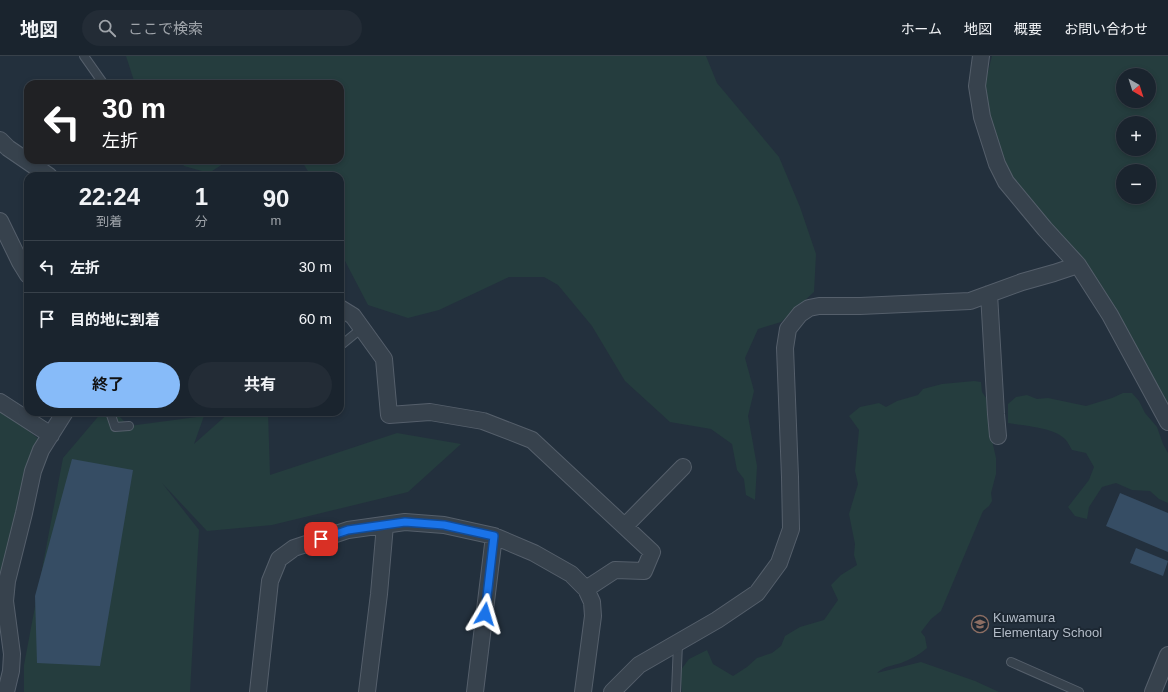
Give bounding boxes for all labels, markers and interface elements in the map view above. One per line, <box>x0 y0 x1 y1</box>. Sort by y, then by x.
search box <box>82 10 362 46</box>
icon: search <box>96 17 118 39</box>
text: 地図 <box>20 19 58 40</box>
text: ここで検索 <box>128 20 203 37</box>
text: ホーム <box>900 21 942 37</box>
text: 地図 <box>964 21 992 37</box>
text: 概要 <box>1014 21 1042 37</box>
text: お問い合わせ <box>1064 21 1148 37</box>
north arrow <box>1116 68 1156 108</box>
map controls <box>1116 68 1156 204</box>
text: 30 m <box>102 93 166 124</box>
icon: left <box>36 96 88 148</box>
button: + <box>1116 116 1156 156</box>
text: 左折 <box>102 131 138 151</box>
button: − <box>1116 164 1156 204</box>
text: 22:24 <box>79 183 140 210</box>
text: 1 <box>195 183 208 210</box>
text: 90 <box>263 185 289 212</box>
text: m <box>271 213 281 228</box>
text: 到着 <box>96 214 122 229</box>
text: 分 <box>195 214 208 229</box>
icon: left <box>36 256 58 278</box>
text: 30 m <box>299 258 332 275</box>
text: 左折 <box>70 259 100 276</box>
icon: arrive <box>36 308 58 330</box>
text: 60 m <box>299 310 332 327</box>
text: 目的地に到着 <box>70 311 160 328</box>
button: 終了 <box>36 362 180 408</box>
button: 共有 <box>188 362 332 408</box>
pin <box>304 522 338 556</box>
icon: arrive <box>310 528 332 550</box>
position arrow <box>464 593 506 635</box>
place label: Kuwamura Elementary School <box>993 610 1102 640</box>
school or university icon: Kuwamura Elementary School <box>970 614 990 634</box>

